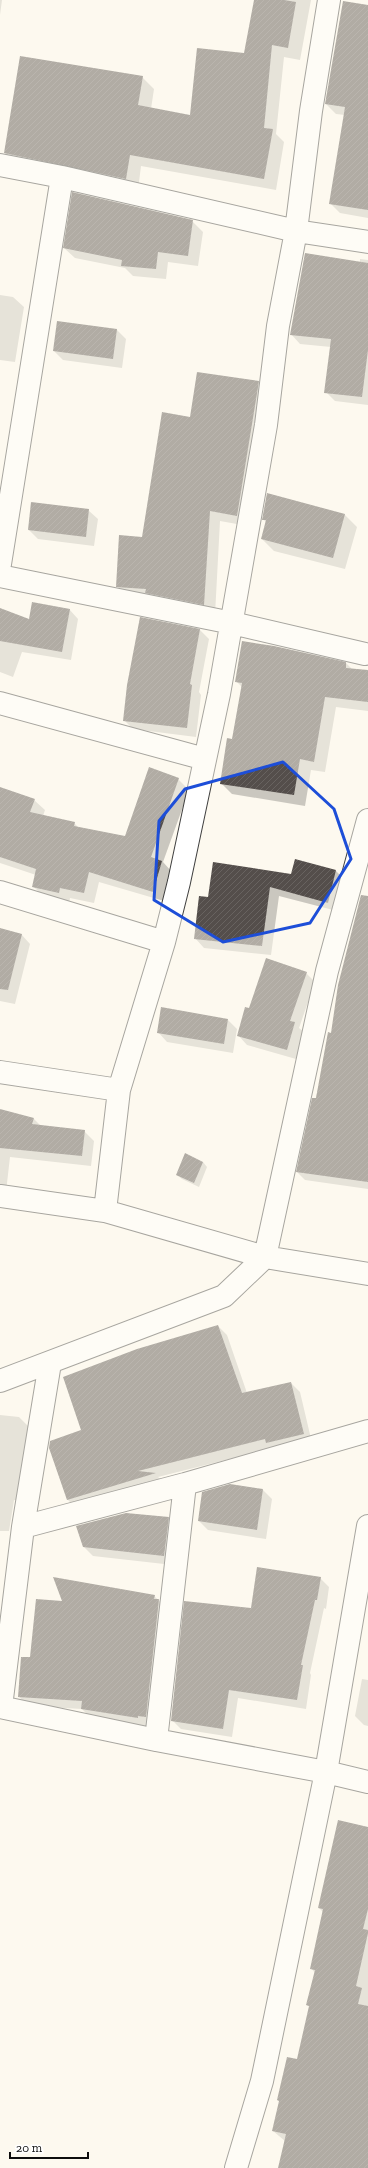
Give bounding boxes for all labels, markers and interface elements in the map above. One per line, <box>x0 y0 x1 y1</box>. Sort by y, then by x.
scale bar <box>10 2134 88 2160</box>
text: 20 m <box>16 2141 43 2155</box>

